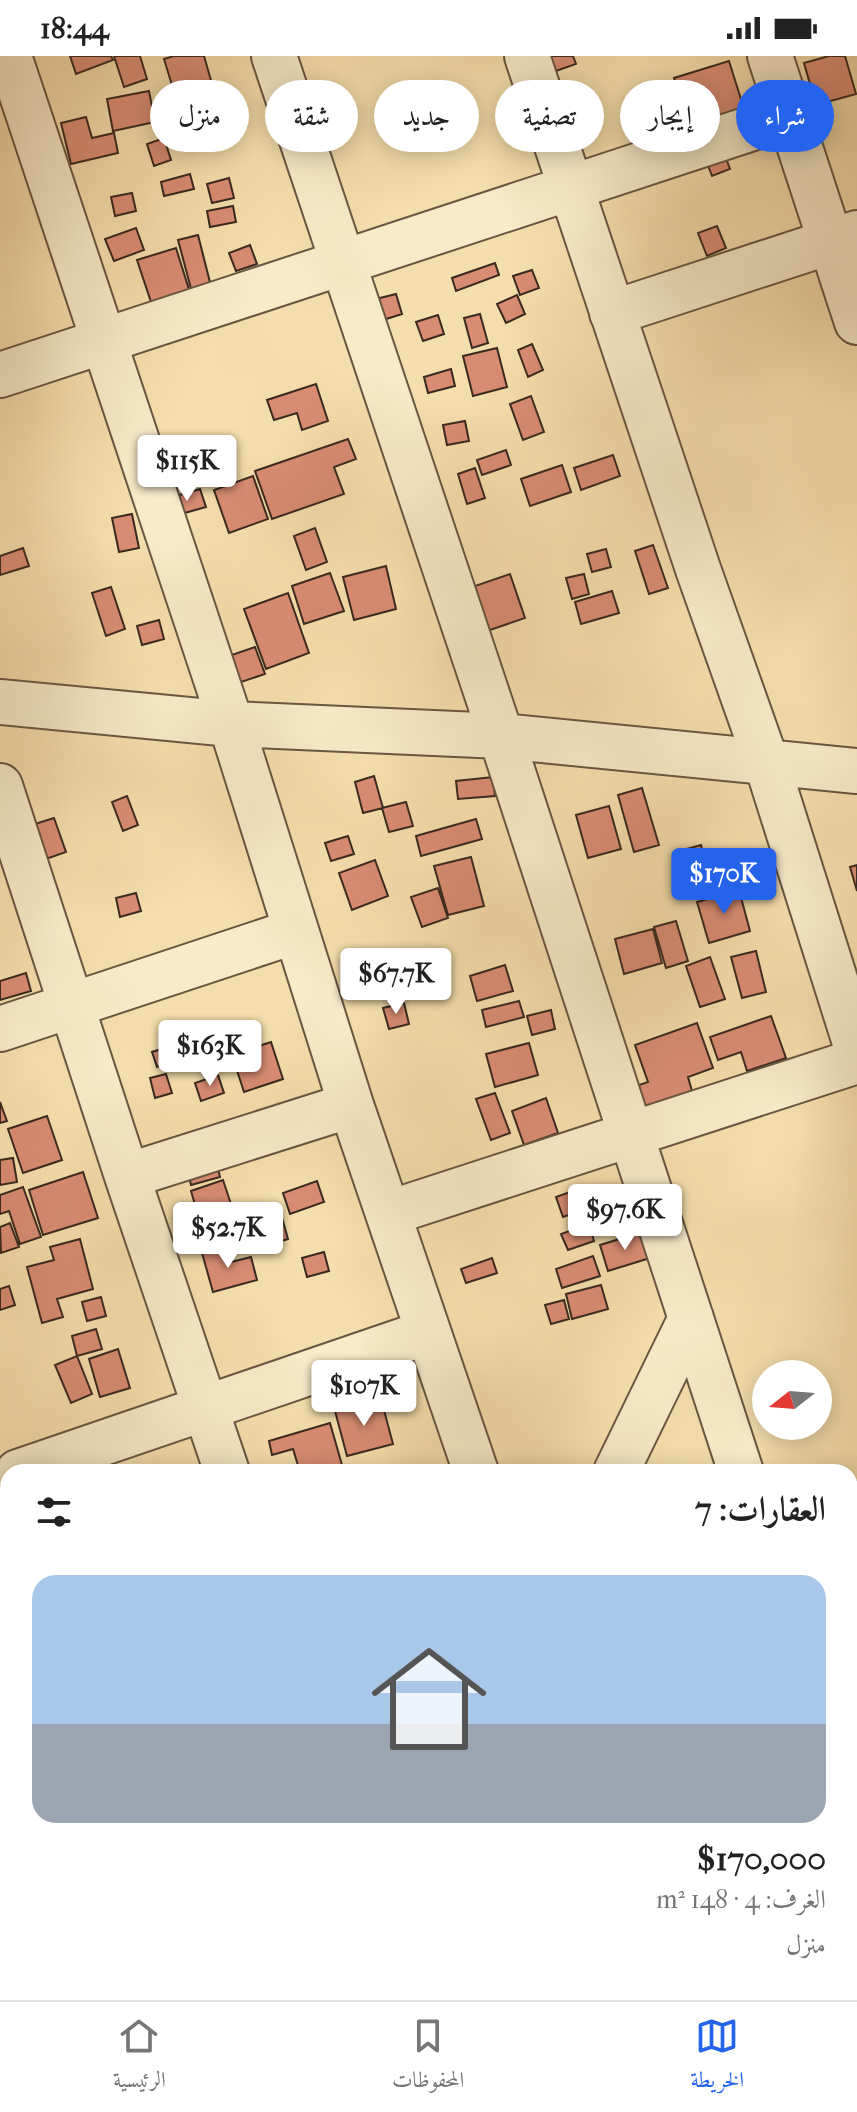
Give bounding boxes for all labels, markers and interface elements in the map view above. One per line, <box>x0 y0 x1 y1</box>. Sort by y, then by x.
text: 18:44 <box>40 11 109 46</box>
chip: منزل <box>150 80 249 152</box>
chip: شقة <box>265 80 358 152</box>
chip: جديد <box>374 80 479 152</box>
chip: تصفية <box>495 80 604 152</box>
chip: إيجار <box>620 80 720 152</box>
chip: شراء <box>736 80 834 152</box>
pin: $115K <box>131 435 243 503</box>
text: $115K <box>156 445 218 476</box>
pin: $170K <box>668 848 780 916</box>
text: $170K <box>689 858 759 889</box>
pin: $67.7K <box>331 948 461 1016</box>
text: $67.7K <box>358 958 434 989</box>
pin: $163K <box>154 1020 266 1088</box>
text: $163K <box>176 1030 244 1061</box>
pin: $97.6K <box>560 1184 690 1252</box>
text: $97.6K <box>586 1194 664 1225</box>
pin: $52.7K <box>163 1202 293 1270</box>
text: $52.7K <box>191 1212 265 1243</box>
pin: $107K <box>308 1360 420 1428</box>
north arrow <box>752 1360 832 1440</box>
map controls <box>752 1360 832 1440</box>
text: $107K <box>329 1370 399 1401</box>
text: العقارات: 7 <box>695 1489 826 1529</box>
icon: filters <box>32 1490 76 1534</box>
icon: home <box>357 1627 501 1771</box>
text: $170,000 <box>697 1839 826 1879</box>
text: الغرف: 4 · 148 m² <box>656 1884 826 1915</box>
text: منزل <box>786 1929 826 1960</box>
tab: الرئيسية <box>113 2014 166 2101</box>
tab: المحفوظات <box>392 2014 464 2101</box>
tab: الخريطة <box>690 2014 744 2101</box>

